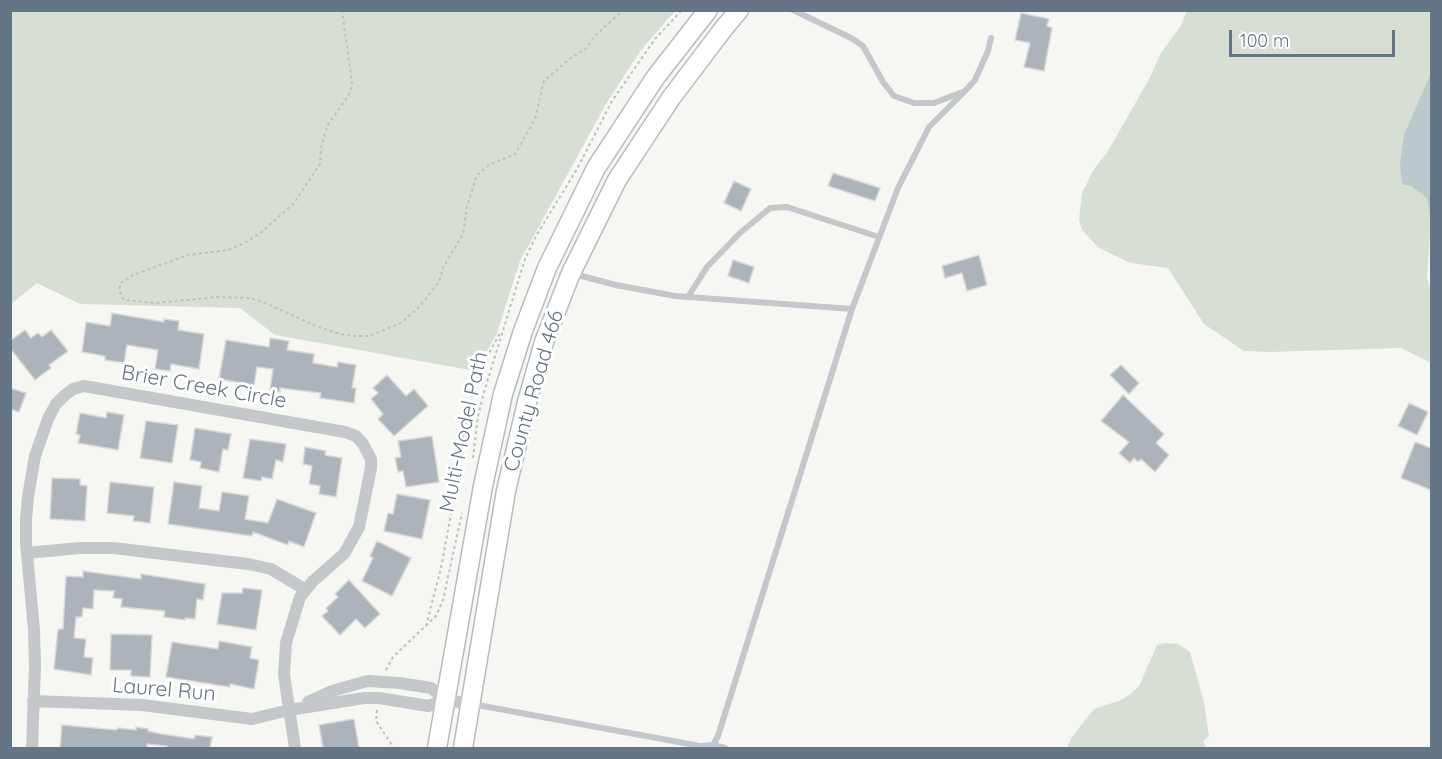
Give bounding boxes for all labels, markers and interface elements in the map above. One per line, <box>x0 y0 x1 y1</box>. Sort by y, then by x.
scale bar <box>1232 18 1398 56</box>
text: 100 m <box>1240 29 1289 52</box>
street label: County Road 466 <box>499 307 569 475</box>
street label: Multi-Model Path <box>435 350 493 514</box>
street label: Brier Creek Circle <box>120 360 288 414</box>
street label: Laurel Run <box>111 673 217 707</box>

